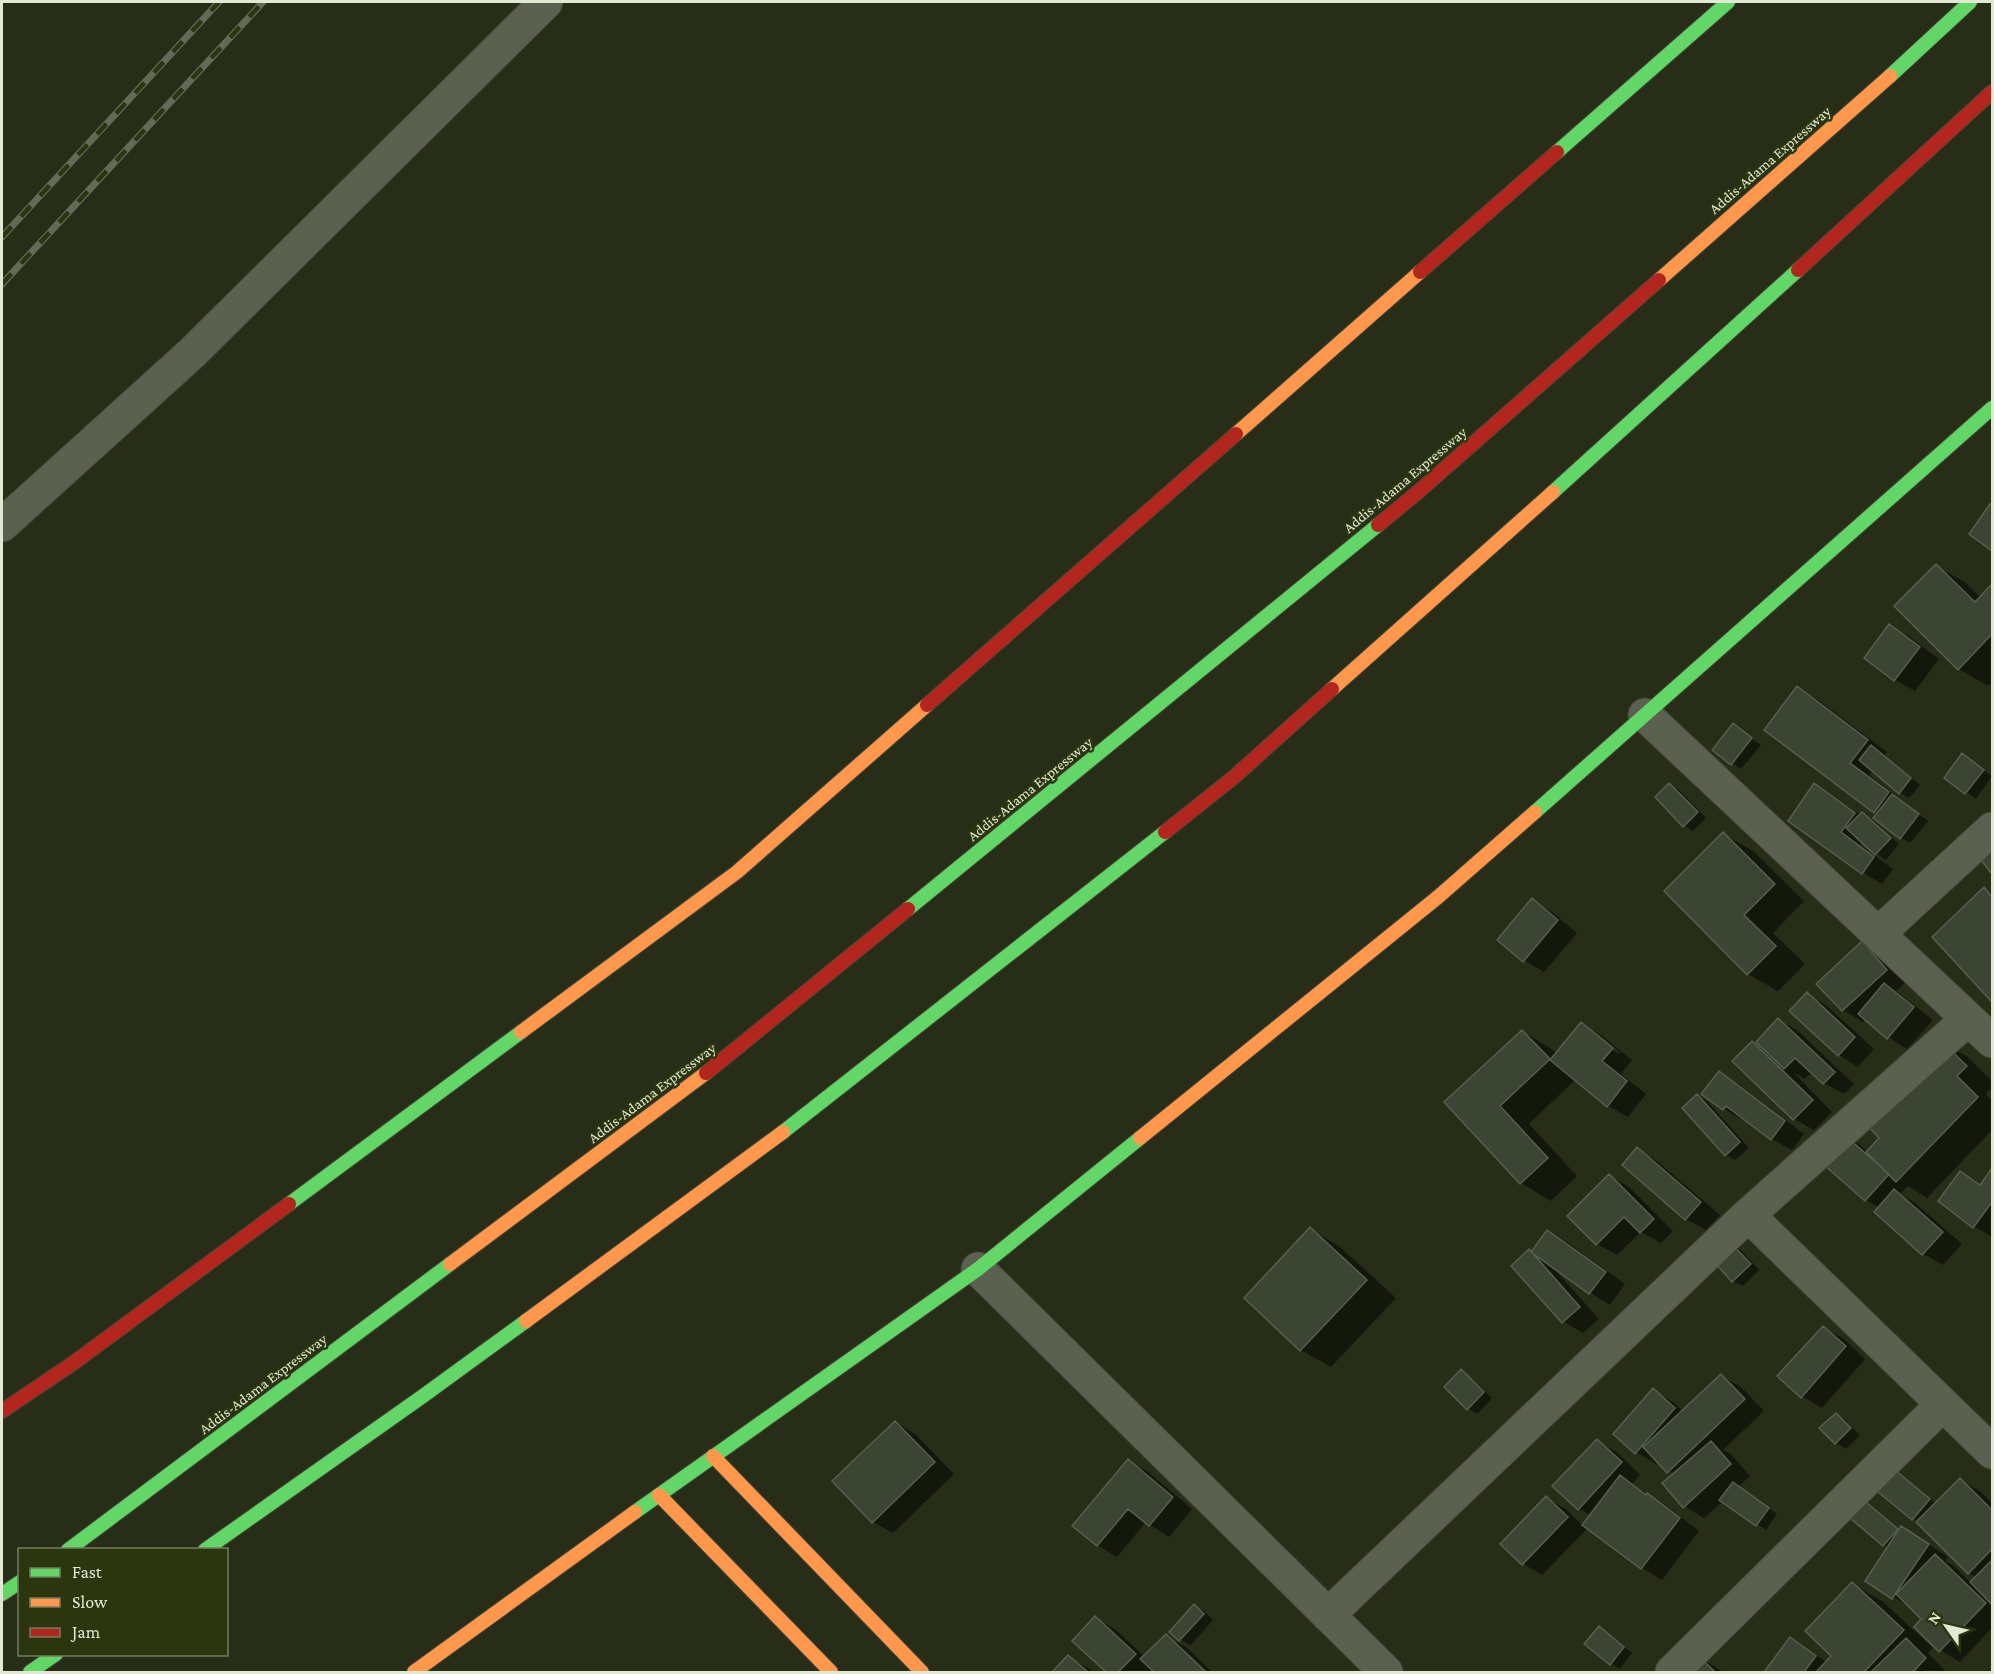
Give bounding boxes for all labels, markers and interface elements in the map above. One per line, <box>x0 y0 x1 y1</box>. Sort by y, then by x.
street label: Addis-Adama Expressway <box>1706 103 1835 218</box>
street label: Addis-Adama Expressway <box>1340 424 1470 537</box>
street label: Addis-Adama Expressway <box>965 734 1096 845</box>
street label: Addis-Adama Expressway <box>585 1040 720 1147</box>
street label: Addis-Adama Expressway <box>196 1331 331 1438</box>
legend <box>18 1548 228 1656</box>
text: Fast <box>72 1562 103 1582</box>
text: Slow <box>72 1592 108 1612</box>
north arrow <box>1916 1596 1976 1656</box>
text: N <box>1924 1609 1944 1627</box>
text: Jam <box>70 1622 101 1642</box>

